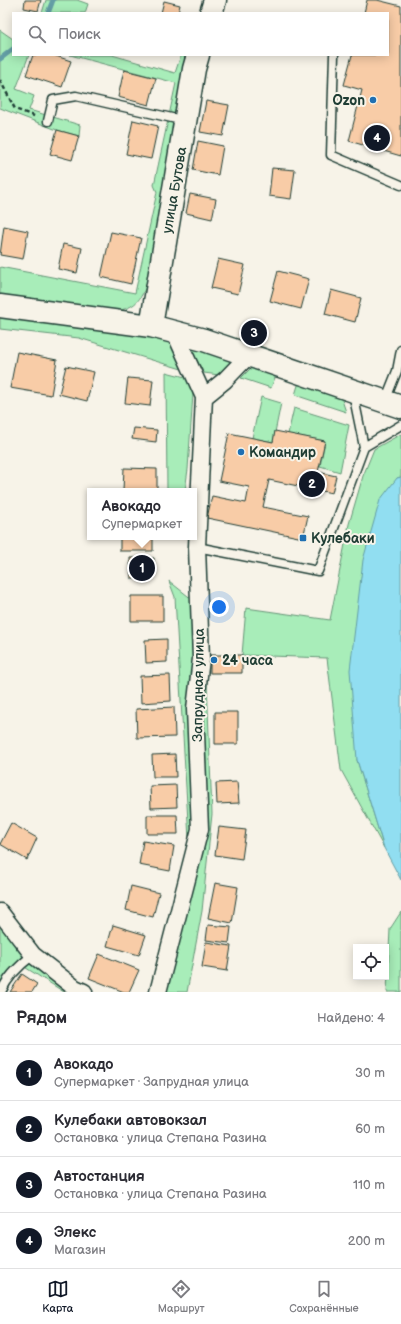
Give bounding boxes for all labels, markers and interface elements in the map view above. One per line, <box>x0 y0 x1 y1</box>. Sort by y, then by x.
search box <box>12 12 389 56</box>
icon: search <box>26 23 48 45</box>
text: Поиск <box>58 25 101 44</box>
place label: Ozon <box>332 92 365 109</box>
marker: Ozon <box>368 95 378 105</box>
pin: 4 <box>364 123 390 153</box>
street label: улица Бутова <box>158 145 191 235</box>
pin: 3 <box>241 318 267 348</box>
place label: Командир <box>249 444 317 461</box>
marker: Командир <box>236 447 246 457</box>
pin: 2 <box>299 469 325 499</box>
popup <box>87 488 197 540</box>
text: Авокадо <box>102 497 161 516</box>
text: Супермаркет <box>102 516 182 532</box>
place label: Кулебаки <box>311 530 375 547</box>
marker: Кулебаки <box>298 533 308 543</box>
pin: 1 <box>129 553 155 583</box>
your location <box>209 597 229 617</box>
street label: Запрудная улица <box>189 627 208 742</box>
place label: 24 часа <box>222 652 274 669</box>
marker: 24 часа <box>209 655 219 665</box>
map controls <box>353 944 389 980</box>
button: locate <box>353 944 389 980</box>
text: Рядом <box>16 1008 67 1028</box>
text: Найдено: 4 <box>317 1010 385 1026</box>
text: Авокадо <box>54 1055 113 1074</box>
text: 1 <box>26 1065 32 1081</box>
text: 30 m <box>355 1065 385 1081</box>
text: Супермаркет · Запрудная улица <box>54 1074 249 1090</box>
text: Кулебаки автовокзал <box>54 1111 207 1130</box>
text: 2 <box>25 1121 33 1137</box>
text: 60 m <box>355 1121 385 1137</box>
text: Остановка · улица Степана Разина <box>54 1130 267 1146</box>
text: Автостанция <box>54 1167 145 1186</box>
text: 3 <box>25 1177 33 1193</box>
text: 110 m <box>353 1177 385 1193</box>
text: Остановка · улица Степана Разина <box>54 1186 267 1202</box>
text: Элекс <box>54 1223 96 1242</box>
text: 4 <box>25 1233 33 1249</box>
text: 200 m <box>348 1233 385 1249</box>
text: Магазин <box>54 1242 106 1258</box>
tab: Карта <box>42 1278 73 1315</box>
tab: Маршрут <box>158 1278 205 1315</box>
tab: Сохранённые <box>289 1278 359 1315</box>

